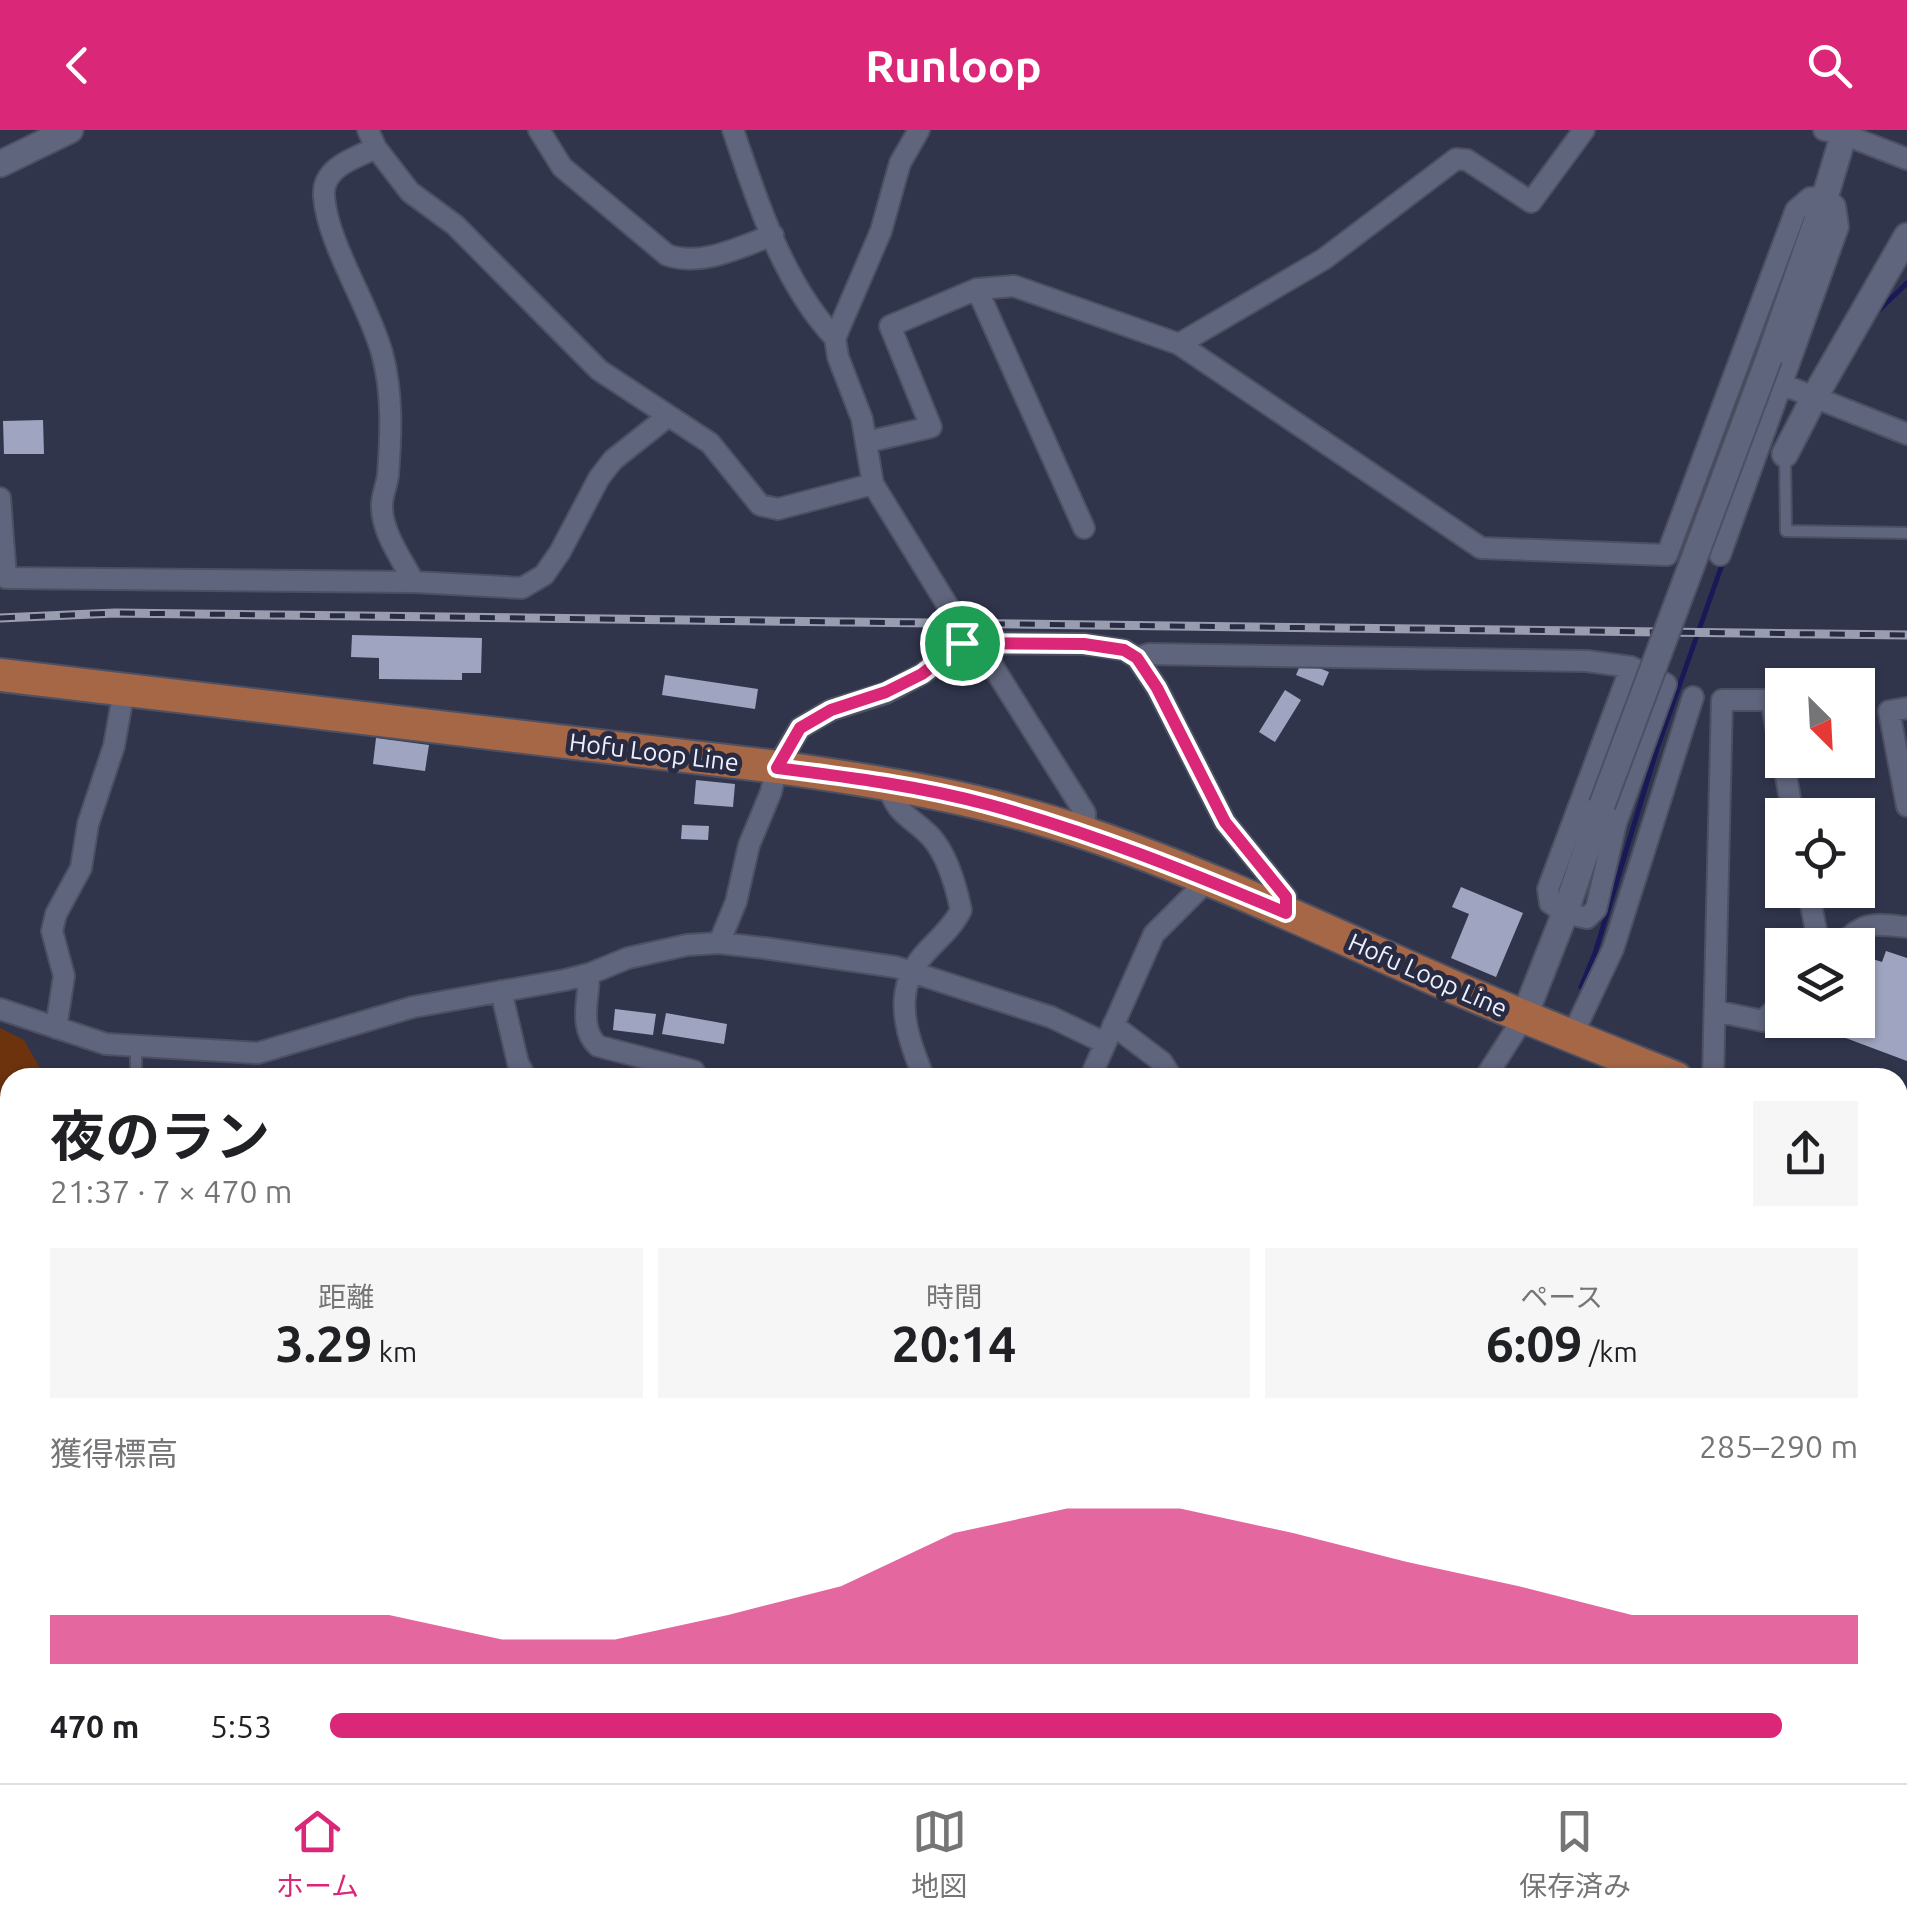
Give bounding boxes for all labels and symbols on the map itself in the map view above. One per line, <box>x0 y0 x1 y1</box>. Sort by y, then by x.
pin <box>920 601 1005 686</box>
north arrow <box>1765 668 1875 778</box>
street label: Hofu Loop Line <box>568 728 740 776</box>
street label: Hofu Loop Line <box>1344 927 1512 1023</box>

